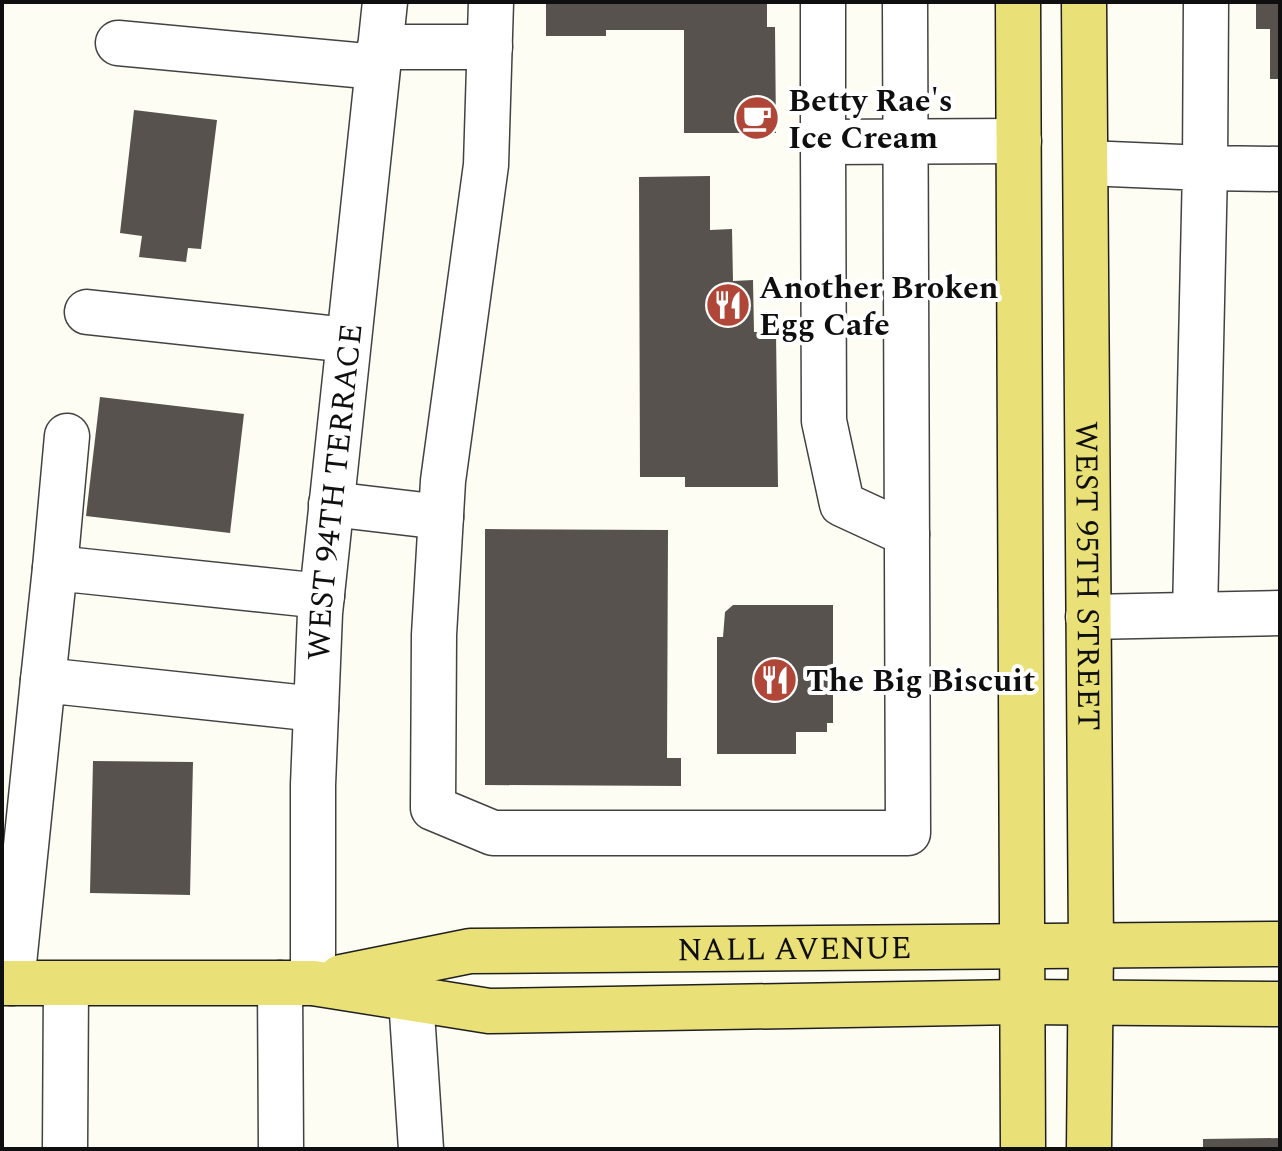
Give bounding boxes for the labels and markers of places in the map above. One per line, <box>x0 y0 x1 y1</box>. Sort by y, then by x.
place label: Betty Rae's Ice Cream <box>788 77 953 163</box>
cafe icon: Betty Rae's Ice Cream <box>733 94 781 142</box>
place label: Another Broken Egg Cafe <box>759 264 999 350</box>
restaurant icon: Another Broken Egg Cafe <box>704 281 752 329</box>
restaurant icon: The Big Biscuit <box>751 656 799 704</box>
place label: The Big Biscuit <box>806 657 1035 706</box>

